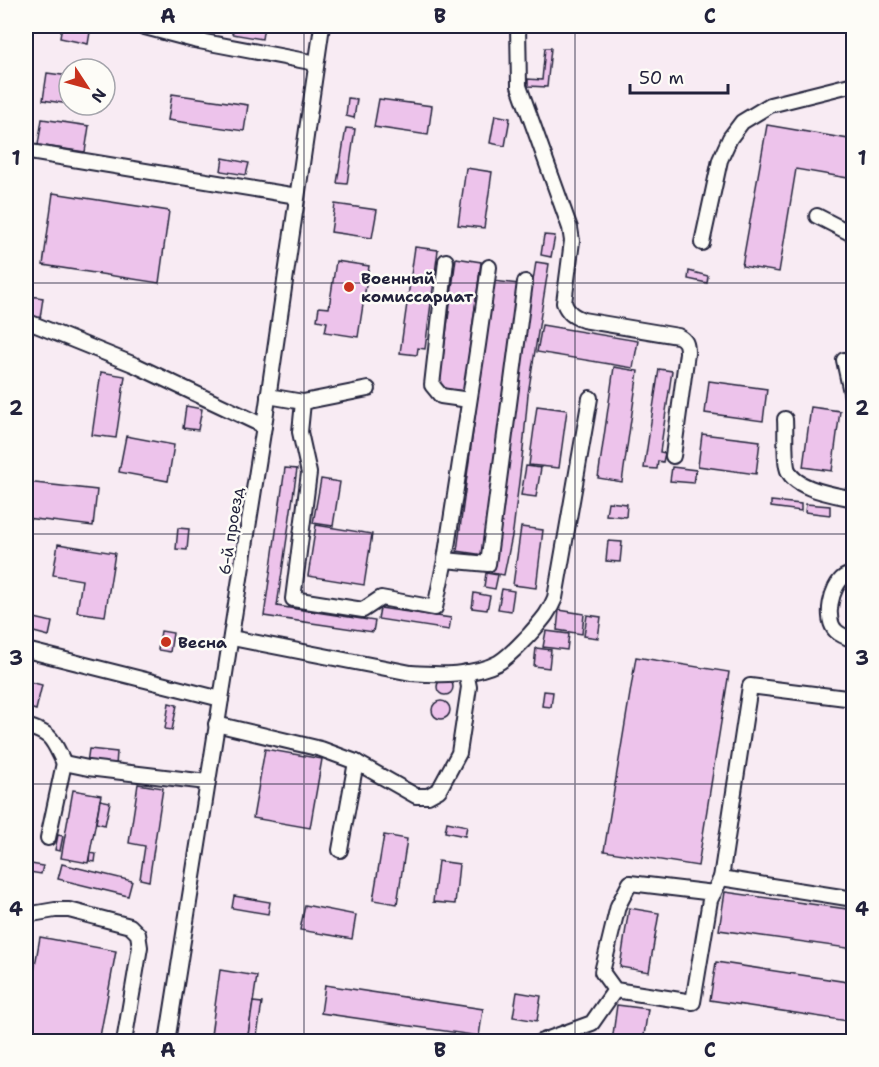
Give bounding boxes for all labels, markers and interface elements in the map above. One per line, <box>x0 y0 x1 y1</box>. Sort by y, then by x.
text: A <box>160 3 176 29</box>
text: B <box>434 3 446 29</box>
text: C <box>704 3 716 29</box>
north arrow <box>57 57 117 117</box>
scale bar <box>630 57 728 95</box>
text: 50 m <box>639 66 684 90</box>
text: N <box>87 84 111 107</box>
text: 1 <box>11 145 21 171</box>
text: 1 <box>857 145 867 171</box>
place label: Военный комиссариат <box>361 268 474 307</box>
marker: Военный комиссариат <box>342 280 356 294</box>
text: 2 <box>9 395 23 421</box>
text: 2 <box>855 395 869 421</box>
street label: 6-й проезд <box>214 486 248 576</box>
place label: Весна <box>178 632 227 653</box>
marker: Весна <box>159 635 173 649</box>
text: 3 <box>9 645 23 671</box>
text: 3 <box>855 645 869 671</box>
text: 4 <box>9 896 23 922</box>
text: 4 <box>855 896 869 922</box>
text: A <box>160 1037 176 1063</box>
text: B <box>434 1037 446 1063</box>
text: C <box>704 1037 716 1063</box>

